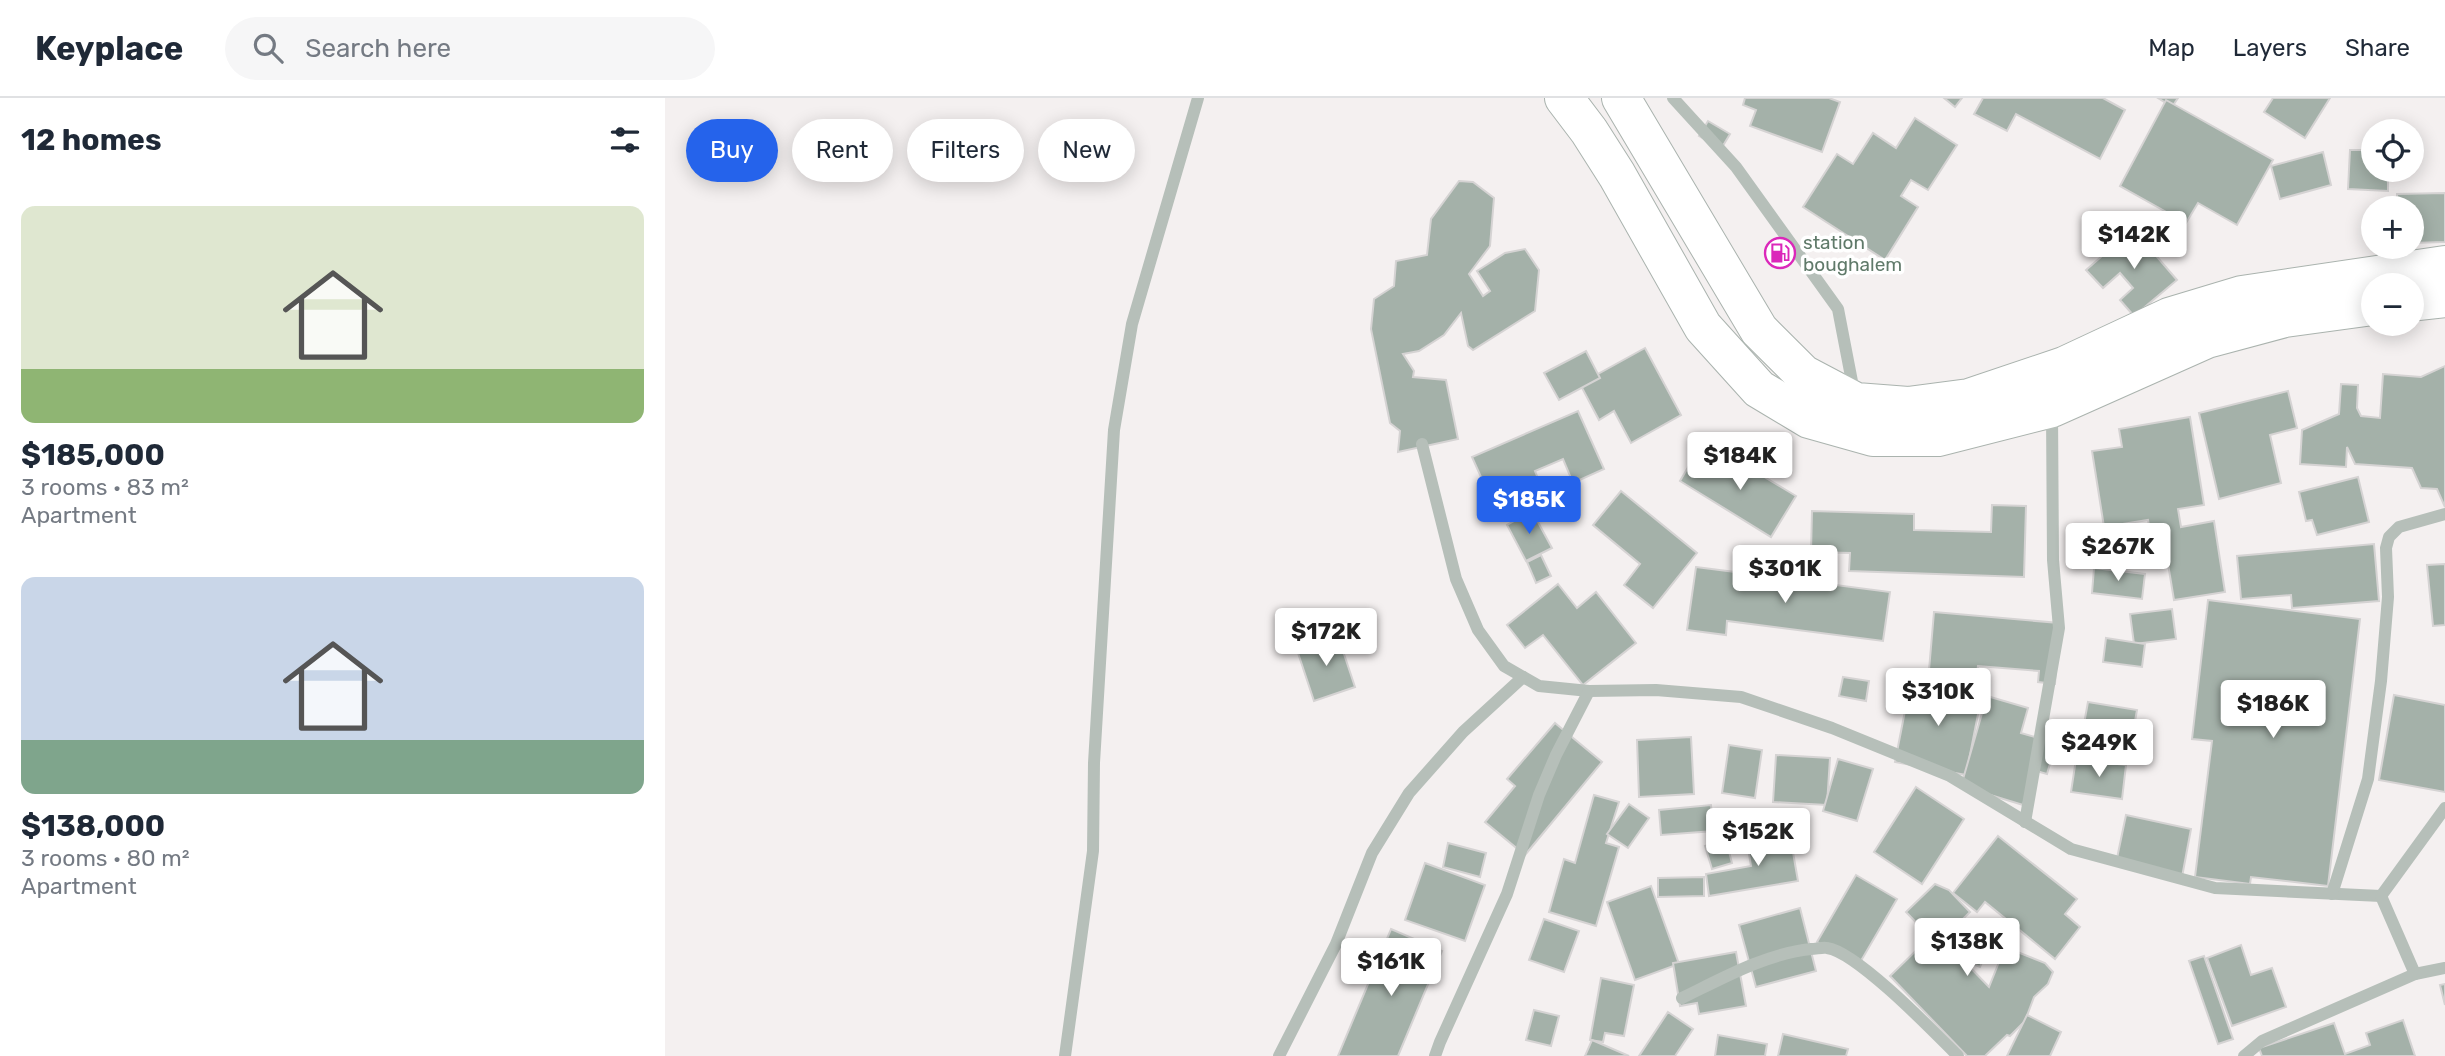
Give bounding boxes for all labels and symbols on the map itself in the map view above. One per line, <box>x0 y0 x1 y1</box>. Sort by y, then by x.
pin: $142K <box>2085 212 2183 271</box>
place label: station boughalem <box>1803 231 1902 276</box>
fuel station icon: station boughalem <box>1763 236 1797 270</box>
pin: $184K <box>1691 432 1789 492</box>
pin: $185K <box>1480 476 1578 536</box>
pin: $267K <box>2069 524 2167 583</box>
pin: $301K <box>1736 546 1834 605</box>
pin: $172K <box>1277 608 1375 668</box>
pin: $310K <box>1889 668 1987 728</box>
pin: $186K <box>2224 680 2322 740</box>
pin: $249K <box>2050 720 2148 779</box>
pin: $152K <box>1709 808 1807 868</box>
pin: $138K <box>1918 918 2016 978</box>
pin: $161K <box>1342 939 1440 998</box>

